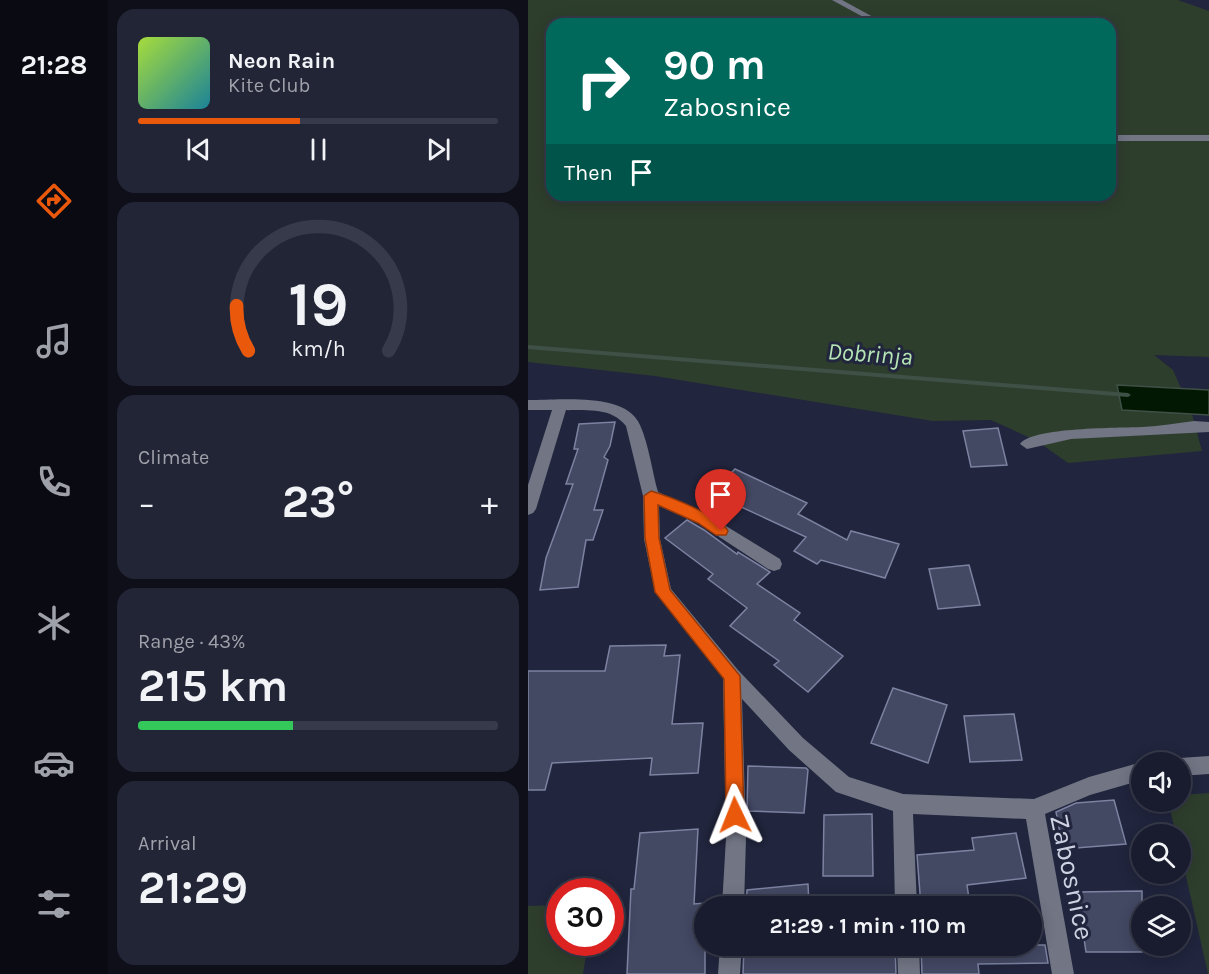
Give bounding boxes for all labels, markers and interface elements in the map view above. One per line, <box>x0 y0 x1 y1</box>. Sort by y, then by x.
text: 90 m <box>663 40 766 90</box>
icon: right <box>564 42 642 120</box>
text: Neon Rain <box>228 48 335 74</box>
text: 21:28 <box>20 49 88 81</box>
text: Kite Club <box>228 74 310 97</box>
text: Zabosnice <box>663 91 791 123</box>
icon: previous <box>182 133 215 166</box>
icon: pause <box>302 133 335 166</box>
icon: next <box>422 133 455 166</box>
icon: arrive <box>625 156 658 189</box>
text: Then <box>564 160 613 186</box>
icon: directions <box>33 180 75 222</box>
text: 19 <box>288 268 348 341</box>
icon: music <box>33 320 75 362</box>
text: km/h <box>291 336 345 361</box>
water label: Dobrinja <box>826 337 914 371</box>
text: Climate <box>138 446 209 469</box>
icon: phone <box>33 461 75 503</box>
pin <box>695 469 746 531</box>
text: 23° <box>282 476 354 528</box>
icon: arrive <box>704 478 737 511</box>
text: − <box>138 484 155 522</box>
text: + <box>481 484 498 522</box>
icon: climate <box>33 602 75 644</box>
text: Range · 43% <box>138 630 245 653</box>
text: 215 km <box>138 660 288 712</box>
icon: car <box>33 742 75 784</box>
map controls <box>1131 752 1191 956</box>
button: sound <box>1131 752 1191 812</box>
position arrow <box>703 783 767 847</box>
street label: Zabosnice <box>1043 811 1101 943</box>
button: search <box>1131 824 1191 884</box>
text: Arrival <box>138 832 197 855</box>
text: 21:29 <box>138 862 248 914</box>
speed limit sign: 30 <box>546 878 624 956</box>
icon: filters <box>33 883 75 925</box>
button: layers <box>1131 896 1191 956</box>
text: 21:29 · 1 min · 110 m <box>770 913 966 939</box>

